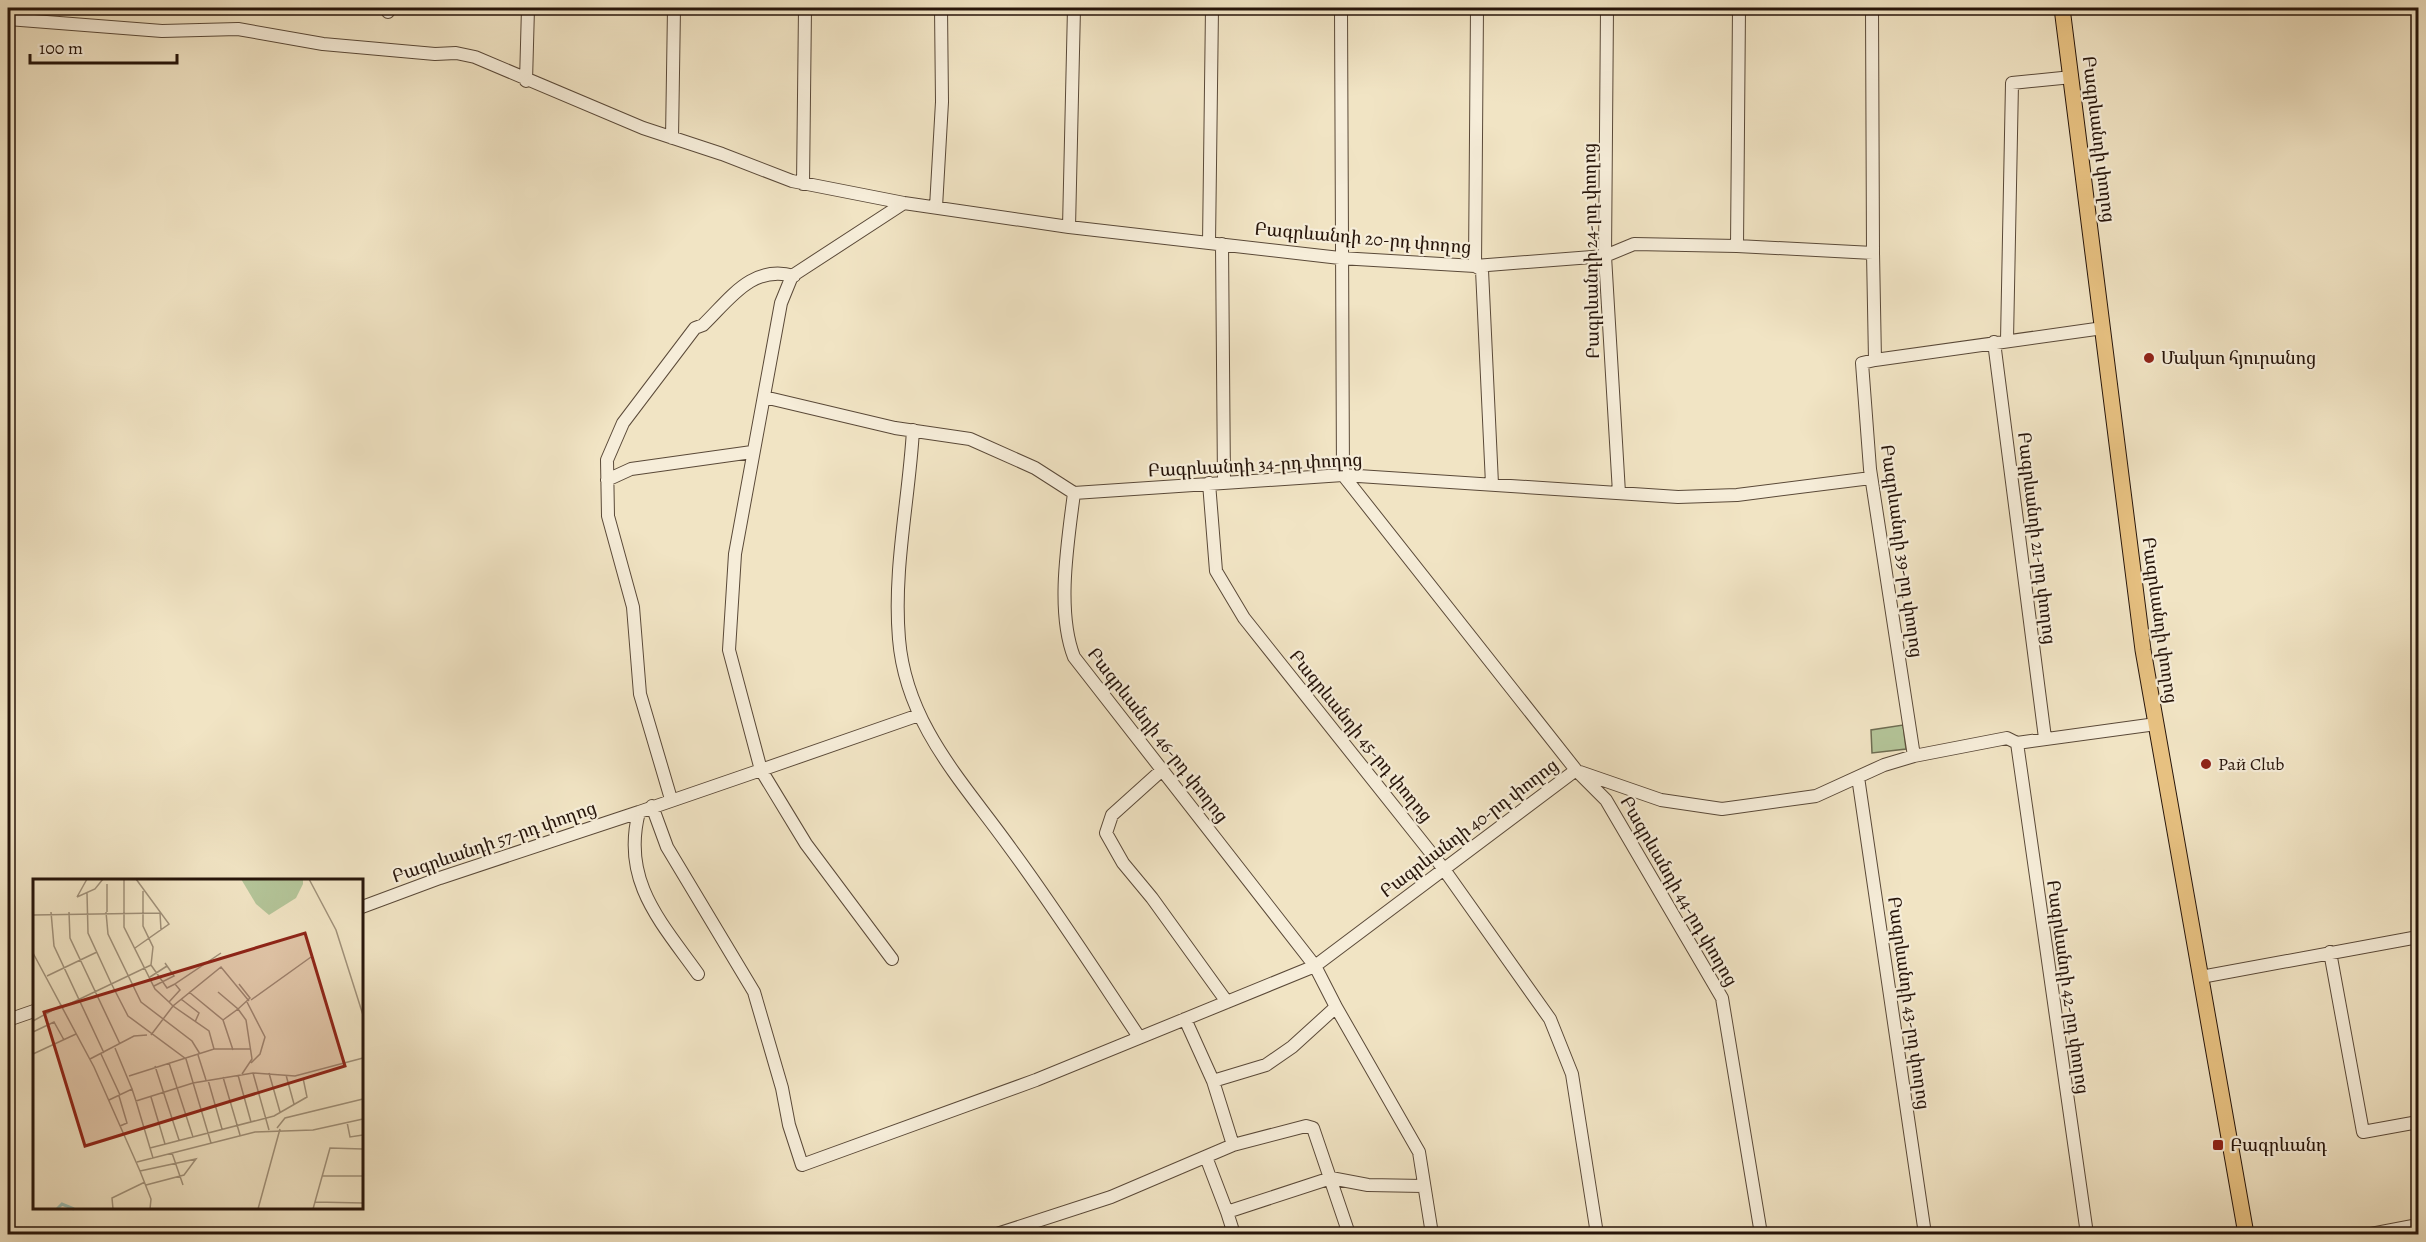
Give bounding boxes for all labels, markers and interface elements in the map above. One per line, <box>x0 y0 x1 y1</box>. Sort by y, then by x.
scale bar <box>30 27 177 65</box>
text: 100 m <box>39 36 83 60</box>
street label: Բագրևանդի փողոց <box>2077 54 2121 224</box>
street label: Բագրևանդի 24-րդ փողոց <box>1577 143 1605 359</box>
street label: Բագրևանդի 20-րդ փողոց <box>1254 217 1472 259</box>
place label: Մակաո հյուրանոց <box>2161 346 2316 370</box>
marker: Մակաո հյուրանոց <box>2142 351 2156 365</box>
street label: Բագրևանդի 21-րդ փողոց <box>2012 430 2062 646</box>
street label: Բագրևանդի 39-րդ փողոց <box>1875 443 1929 659</box>
street label: Բագրևանդի 34-րդ փողոց <box>1147 447 1363 483</box>
street label: Բագրևանդի փողոց <box>2136 535 2184 705</box>
street label: Բագրևանդի 46-րդ փողոց <box>1082 643 1234 827</box>
street label: Բագրևանդի 45-րդ փողոց <box>1284 645 1438 827</box>
place label: Рай Club <box>2218 752 2285 776</box>
street label: Բագրևանդի 40-րդ փողոց <box>1375 753 1563 903</box>
marker: Рай Club <box>2199 757 2213 771</box>
street label: Բագրևանդի 44-րդ փողոց <box>1615 792 1743 990</box>
street label: Բագրևանդի 57-րդ փողոց <box>389 796 599 888</box>
street label: Բագրևանդի 42-րդ փողոց <box>2041 878 2095 1096</box>
inset map <box>33 879 363 1209</box>
street label: Բագրևանդի 43-րդ փողոց <box>1882 895 1936 1111</box>
place label: Բագրևանդ <box>2230 1133 2327 1157</box>
marker: Բագրևանդ <box>2211 1138 2225 1152</box>

